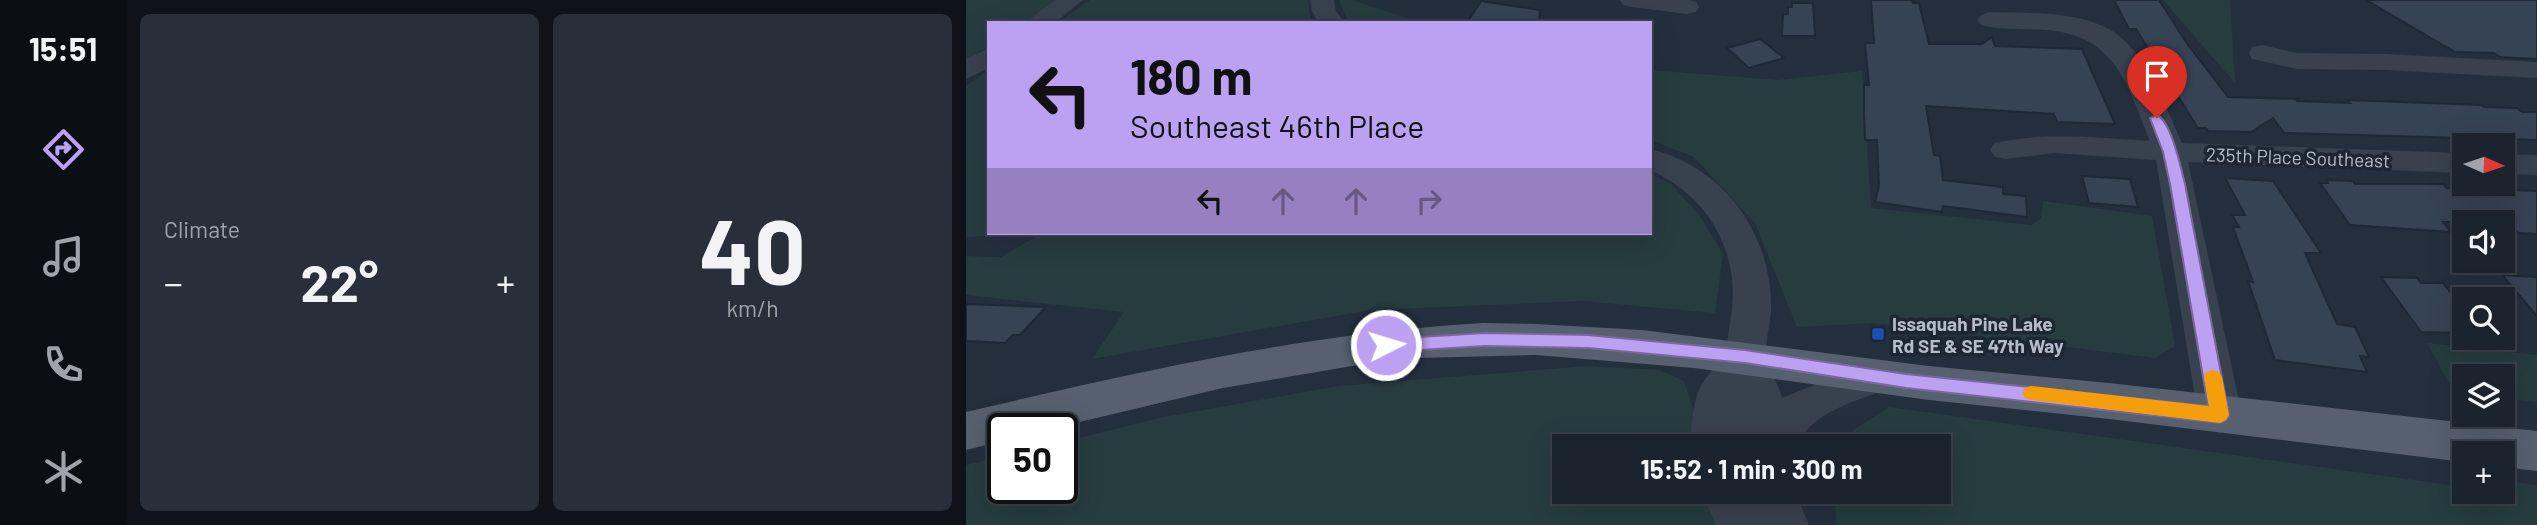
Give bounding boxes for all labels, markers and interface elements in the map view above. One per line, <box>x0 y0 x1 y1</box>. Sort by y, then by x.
text: 15:51 <box>29 29 97 67</box>
text: 180 m <box>1130 46 1253 105</box>
pin <box>2127 46 2187 118</box>
icon: left <box>1015 49 1106 140</box>
icon: arrive <box>2138 57 2176 95</box>
text: Southeast 46th Place <box>1130 106 1424 144</box>
icon: directions <box>39 125 88 174</box>
north arrow <box>2452 133 2515 196</box>
map controls <box>2452 133 2515 504</box>
street label: 235th Place Southeast <box>2206 142 2390 172</box>
icon: left <box>1191 182 1229 220</box>
icon: ahead <box>1264 182 1302 220</box>
icon: ahead <box>1337 182 1375 220</box>
icon: right <box>1410 182 1448 220</box>
text: 40 <box>699 194 806 303</box>
button: sound <box>2452 210 2515 273</box>
text: Climate <box>164 215 240 243</box>
icon: music <box>39 232 88 281</box>
text: 22° <box>301 250 378 312</box>
text: − <box>164 259 183 305</box>
text: + <box>496 259 515 305</box>
button: search <box>2452 287 2515 350</box>
text: km/h <box>726 294 779 322</box>
position arrow <box>1349 308 1423 382</box>
place label: Issaquah Pine Lake Rd SE & SE 47th Way <box>1892 312 2064 357</box>
marker: Issaquah Pine Lake Rd SE & SE 47th Way <box>1870 326 1886 342</box>
icon: phone <box>39 340 88 389</box>
button: layers <box>2452 364 2515 427</box>
speed limit sign: 50 <box>987 413 1078 504</box>
button: + <box>2452 441 2515 504</box>
icon: climate <box>39 447 88 496</box>
text: 15:52 · 1 min · 300 m <box>1641 453 1862 484</box>

